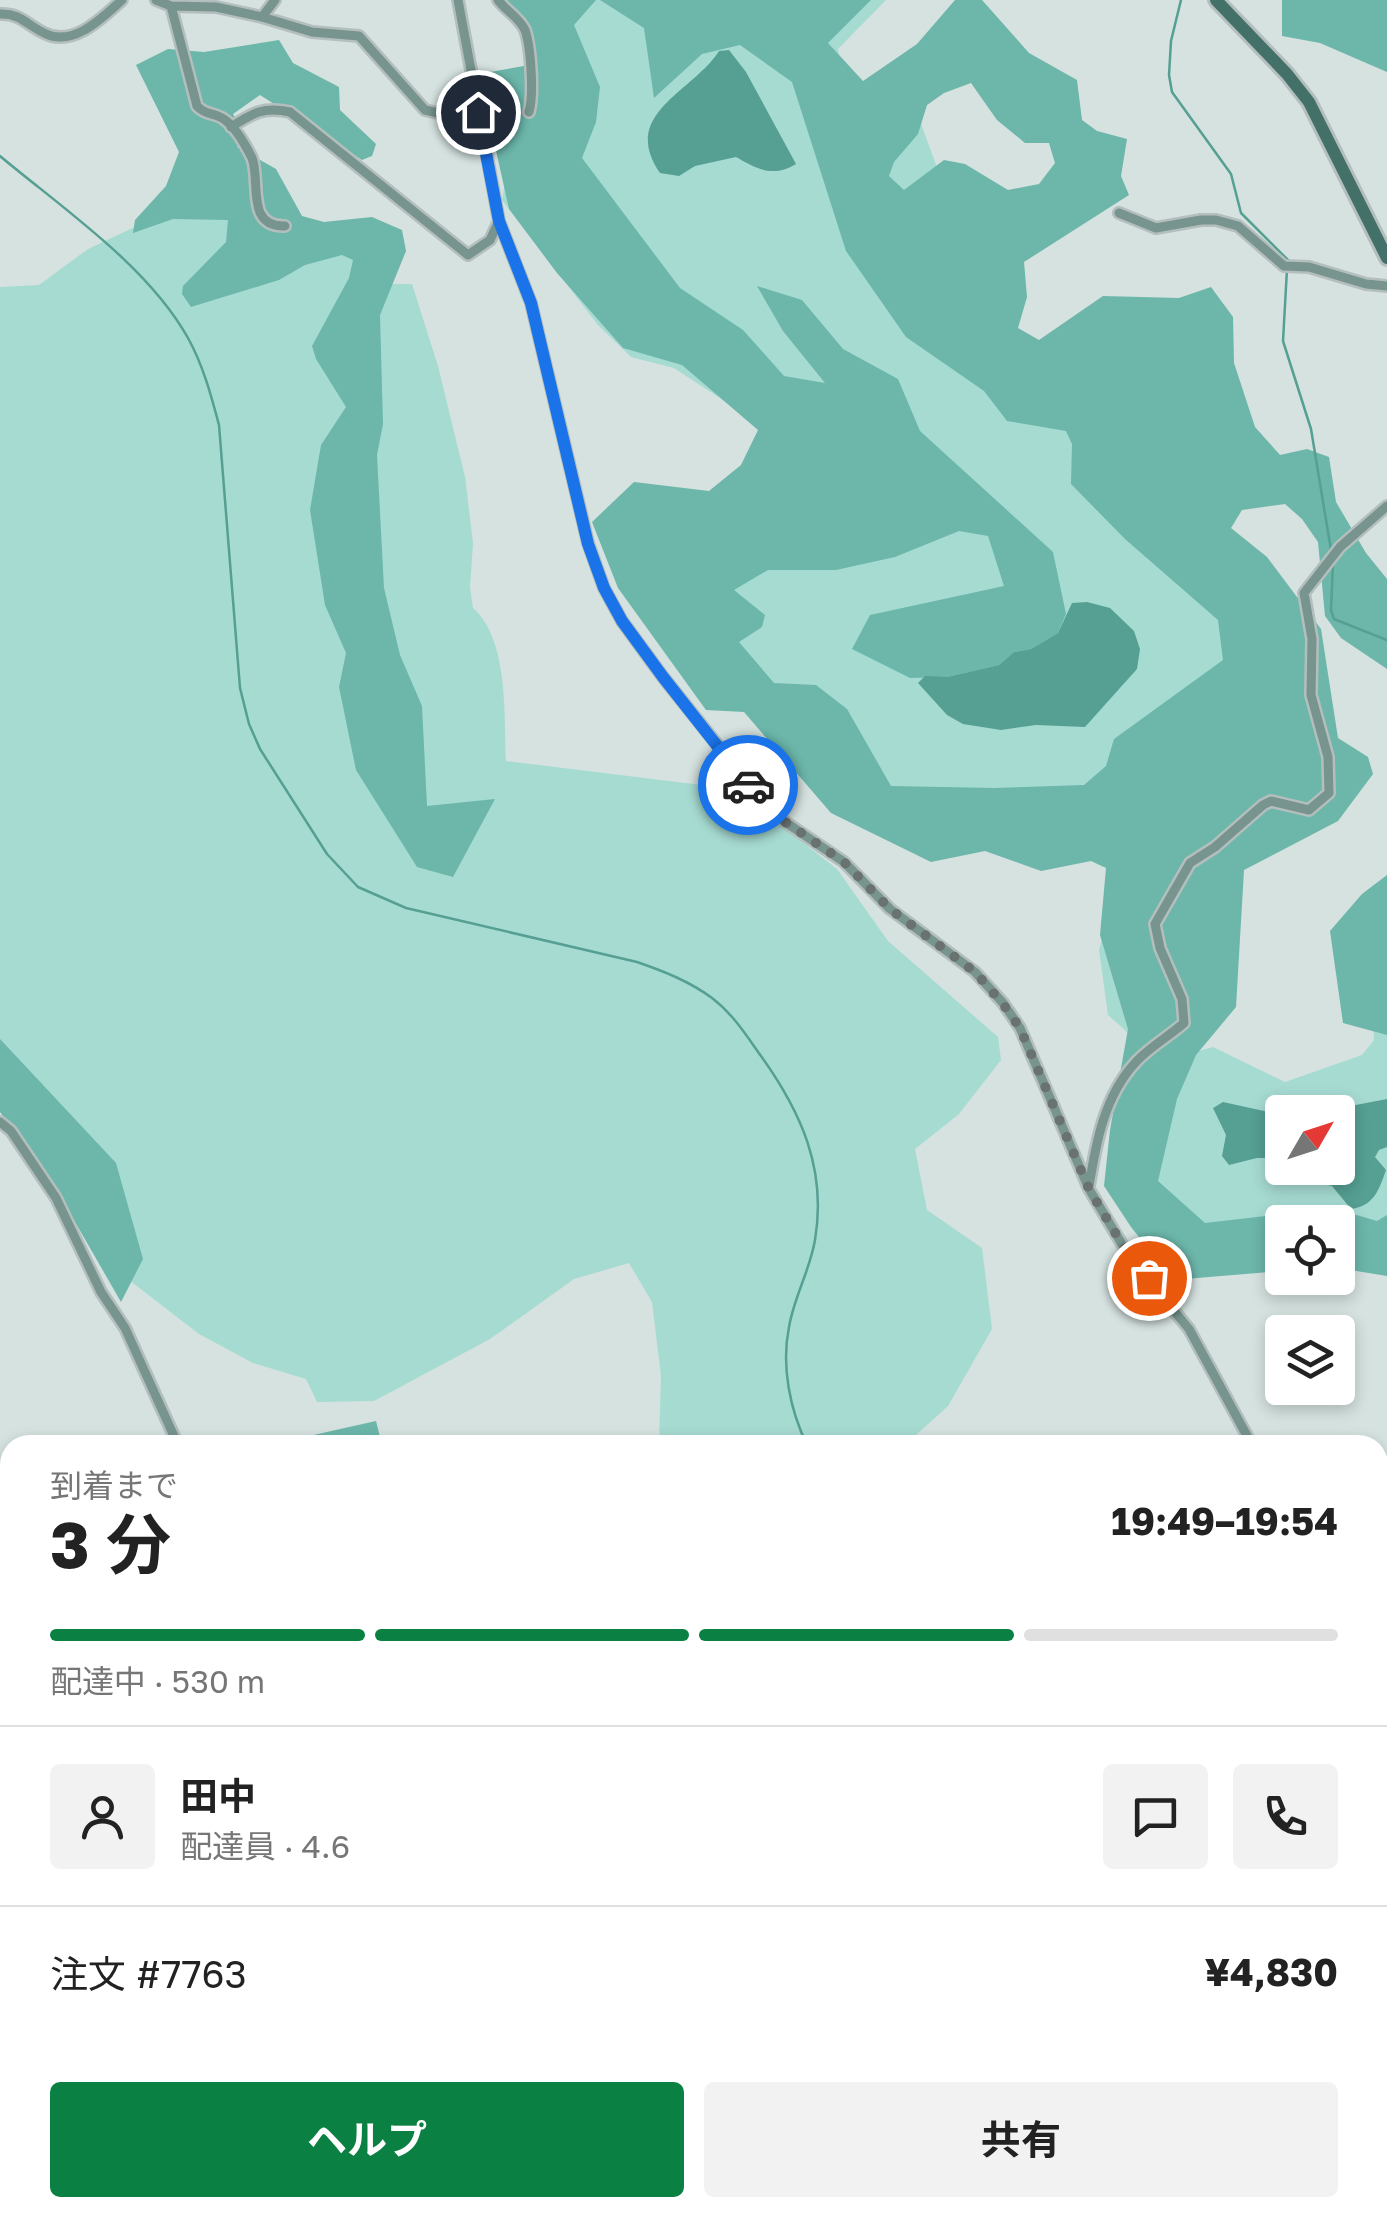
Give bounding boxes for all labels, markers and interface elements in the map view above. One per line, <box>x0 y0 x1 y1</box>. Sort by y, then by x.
pin <box>436 70 521 155</box>
icon: home <box>451 85 506 140</box>
courier <box>698 735 798 835</box>
icon: car <box>721 758 776 813</box>
north arrow <box>1265 1095 1355 1185</box>
map controls <box>1265 1095 1355 1405</box>
button: locate <box>1265 1205 1355 1295</box>
pin <box>1107 1236 1192 1321</box>
icon: bag <box>1122 1251 1177 1306</box>
button: layers <box>1265 1315 1355 1405</box>
text: 到着まで <box>50 1466 178 1504</box>
text: 19:49–19:54 <box>1111 1498 1338 1543</box>
text: 3 分 <box>50 1504 171 1582</box>
text: 配達中 · 530 m <box>50 1662 265 1700</box>
button: person <box>50 1764 155 1869</box>
button: chat <box>1103 1764 1208 1869</box>
button: phone <box>1233 1764 1338 1869</box>
text: 田中 <box>180 1773 256 1818</box>
text: 配達員 · 4.6 <box>180 1827 350 1865</box>
text: ¥4,830 <box>1205 1949 1338 1994</box>
text: 注文 #7763 <box>50 1951 247 1996</box>
button: ヘルプ <box>50 2082 684 2197</box>
button: 共有 <box>704 2082 1338 2197</box>

